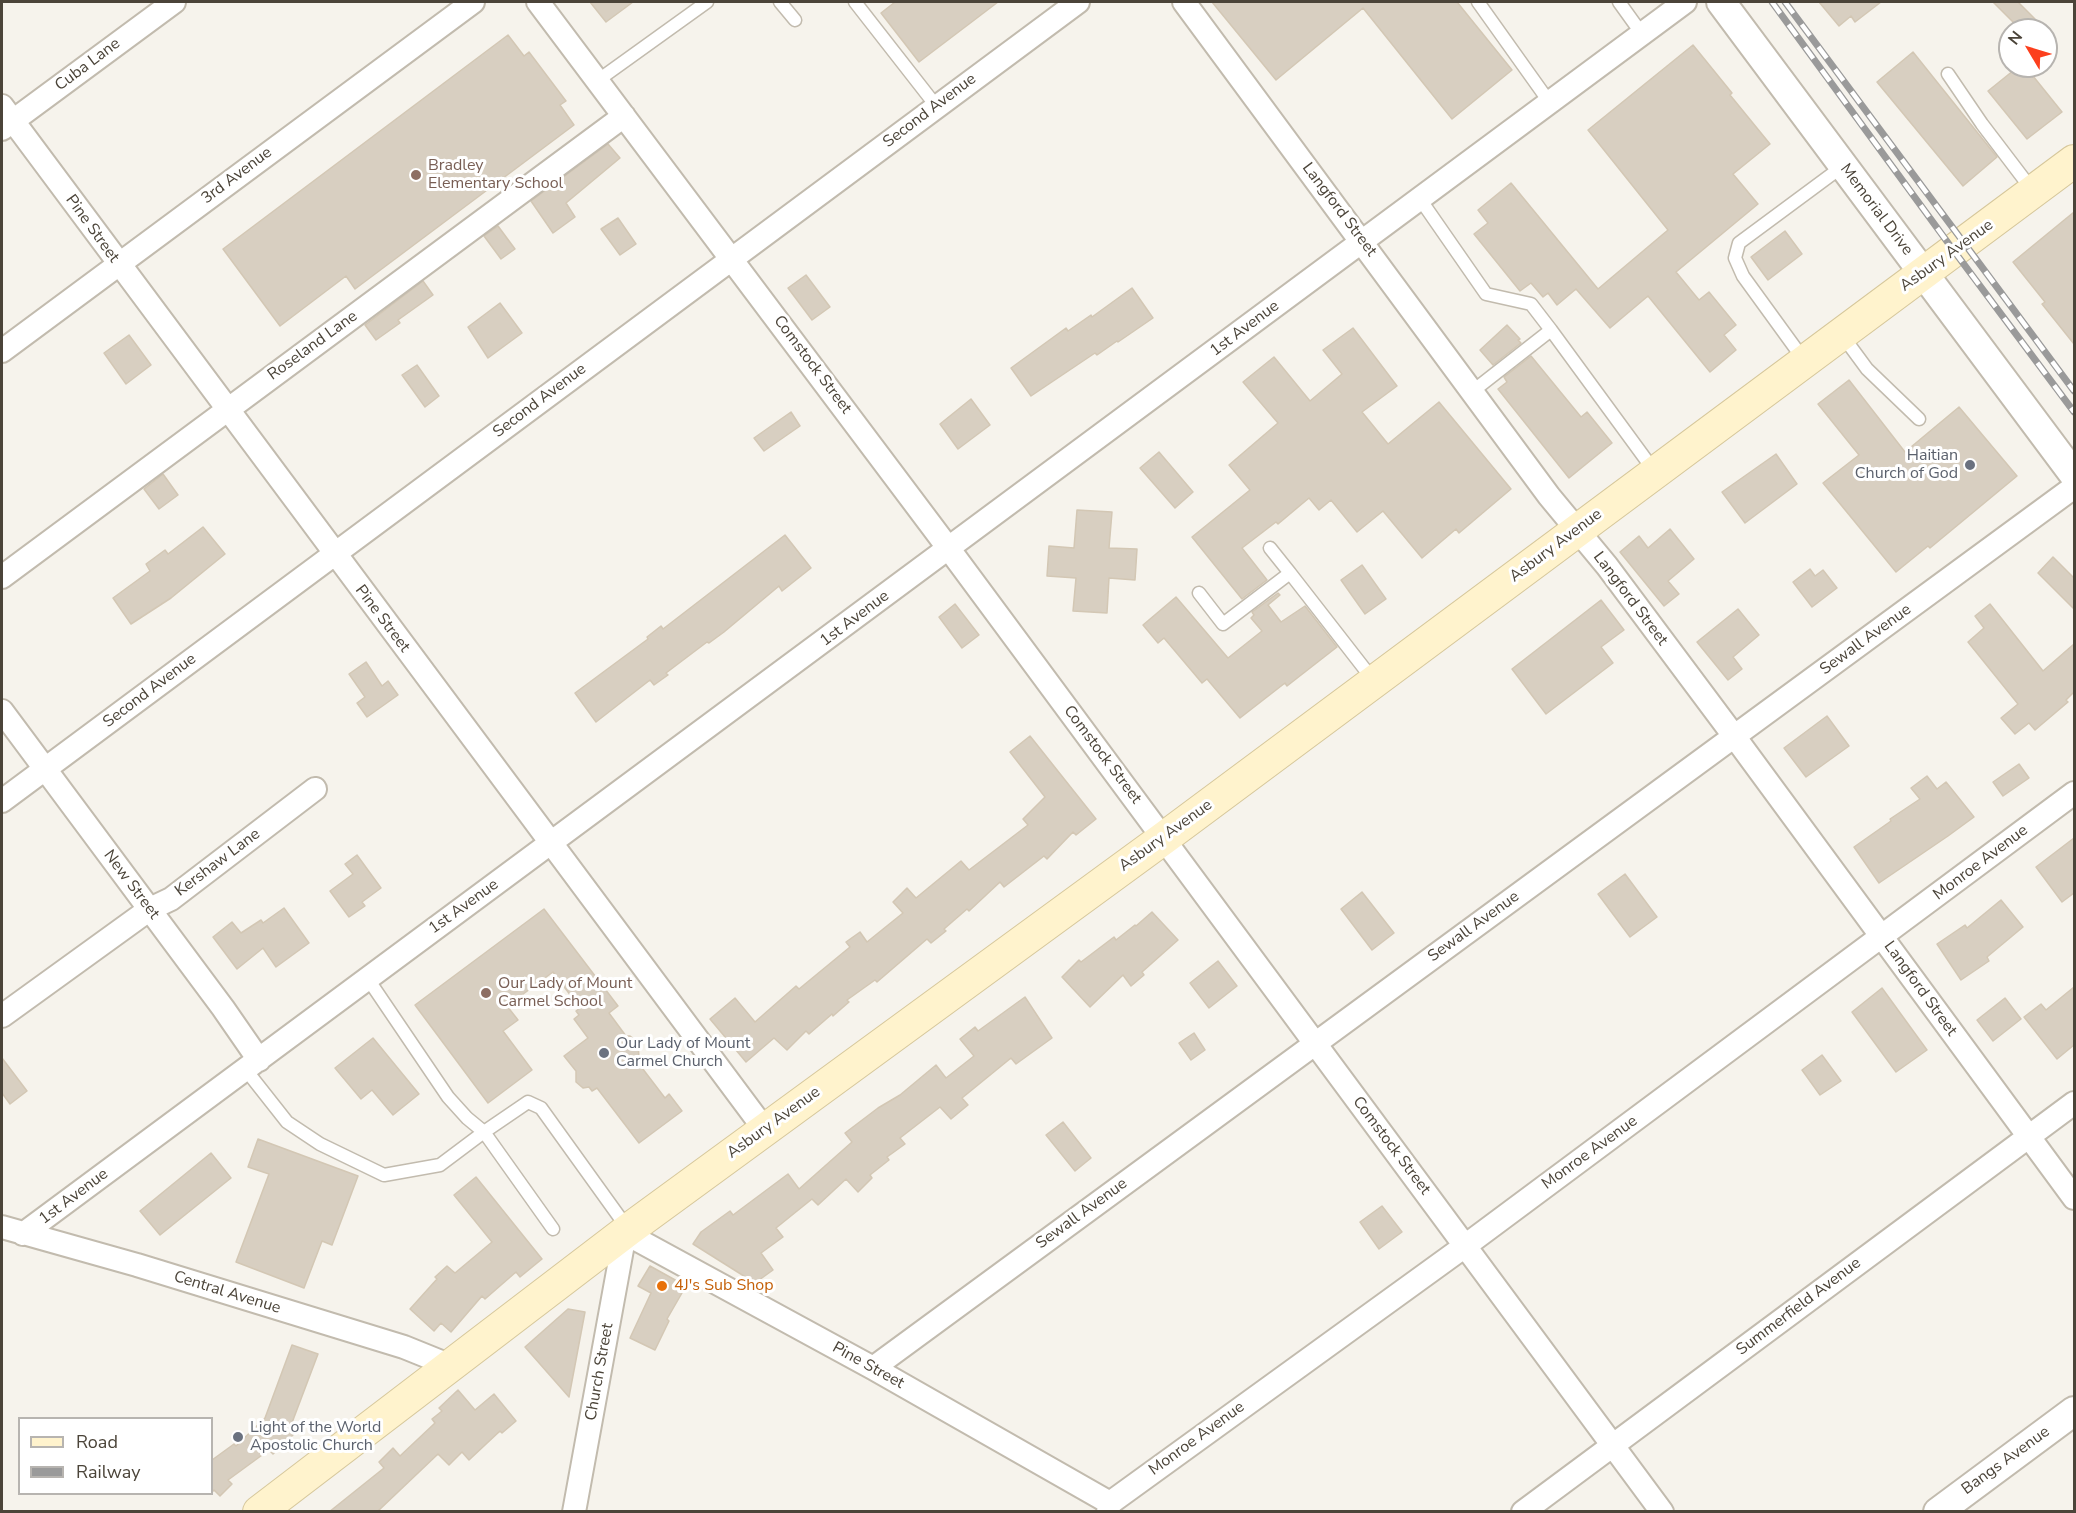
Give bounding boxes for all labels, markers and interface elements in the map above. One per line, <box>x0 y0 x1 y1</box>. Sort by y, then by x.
north arrow <box>1998 18 2058 78</box>
text: N <box>2003 27 2028 50</box>
street label: Cuba Lane <box>52 34 124 96</box>
street label: Second Avenue <box>880 70 980 152</box>
street label: 3rd Avenue <box>198 143 276 209</box>
place label: Bradley Elementary School <box>428 156 563 194</box>
street label: Langford Street <box>1298 159 1380 261</box>
street label: Memorial Drive <box>1835 160 1917 260</box>
marker: Bradley Elementary School <box>409 168 423 182</box>
street label: Pine Street <box>61 191 123 267</box>
street label: Asbury Avenue <box>1897 216 1997 296</box>
street label: 1st Avenue <box>1207 297 1283 361</box>
street label: Roseland Lane <box>264 307 362 385</box>
street label: Comstock Street <box>769 312 855 418</box>
street label: Second Avenue <box>490 360 590 442</box>
place label: Haitian Church of God <box>1855 446 1958 484</box>
marker: Haitian Church of God <box>1963 458 1977 472</box>
street label: Asbury Avenue <box>1506 505 1606 587</box>
street label: Langford Street <box>1589 548 1671 650</box>
street label: Pine Street <box>350 582 414 656</box>
street label: 1st Avenue <box>817 587 893 651</box>
street label: Sewall Avenue <box>1817 600 1915 680</box>
street label: Second Avenue <box>100 650 200 732</box>
street label: Comstock Street <box>1059 702 1145 808</box>
street label: Asbury Avenue <box>1116 796 1216 876</box>
street label: Monroe Avenue <box>1930 821 2032 905</box>
street label: Kershaw Lane <box>172 825 264 901</box>
street label: New Street <box>99 847 163 923</box>
street label: 1st Avenue <box>425 875 503 939</box>
street label: Sewall Avenue <box>1425 887 1523 967</box>
street label: Langford Street <box>1879 938 1961 1040</box>
place label: Our Lady of Mount Carmel School <box>498 974 632 1012</box>
marker: Our Lady of Mount Carmel School <box>479 986 493 1000</box>
place label: Our Lady of Mount Carmel Church <box>616 1034 750 1072</box>
marker: Our Lady of Mount Carmel Church <box>597 1046 611 1060</box>
street label: Asbury Avenue <box>724 1083 824 1163</box>
street label: Comstock Street <box>1348 1093 1434 1199</box>
street label: Monroe Avenue <box>1539 1112 1641 1194</box>
street label: 1st Avenue <box>36 1165 112 1229</box>
street label: Sewall Avenue <box>1033 1174 1131 1254</box>
street label: Summerfield Avenue <box>1733 1254 1865 1360</box>
street label: Central Avenue <box>171 1268 283 1318</box>
place label: 4J's Sub Shop <box>674 1276 774 1296</box>
marker: 4J's Sub Shop <box>655 1279 669 1293</box>
street label: Church Street <box>582 1322 618 1422</box>
street label: Pine Street <box>829 1338 907 1394</box>
street label: Monroe Avenue <box>1146 1398 1248 1480</box>
legend <box>18 1417 213 1495</box>
place label: Light of the World Apostolic Church <box>250 1418 381 1456</box>
street label: Bangs Avenue <box>1958 1423 2054 1499</box>
text: Road <box>76 1430 118 1454</box>
marker: Light of the World Apostolic Church <box>231 1430 245 1444</box>
text: Railway <box>76 1460 141 1484</box>

